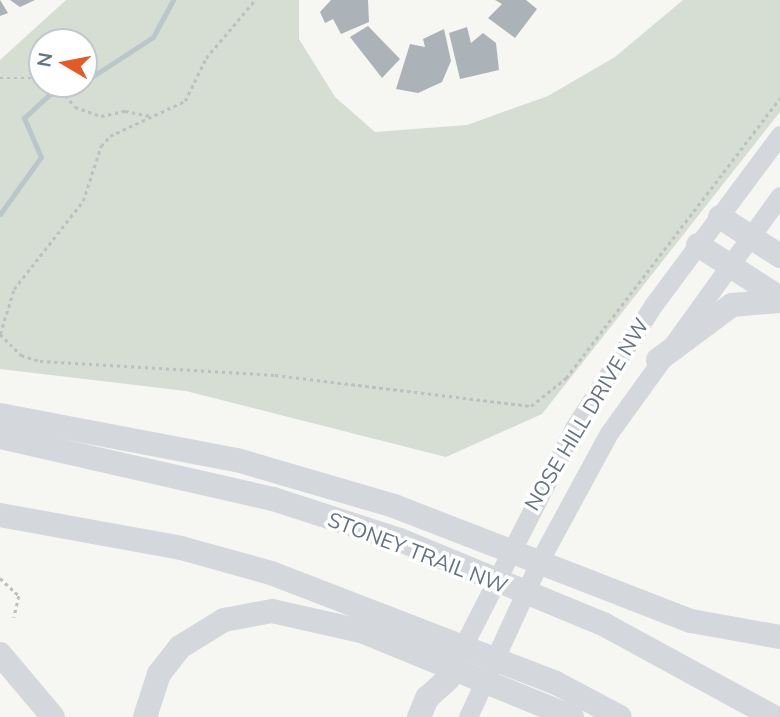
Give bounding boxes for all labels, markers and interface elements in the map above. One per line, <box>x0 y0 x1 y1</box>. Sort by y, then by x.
north arrow <box>28 28 98 98</box>
text: N <box>31 51 57 69</box>
street label: NOSE HILL DRIVE NW <box>519 313 653 515</box>
street label: STONEY TRAIL NW <box>324 506 512 598</box>

